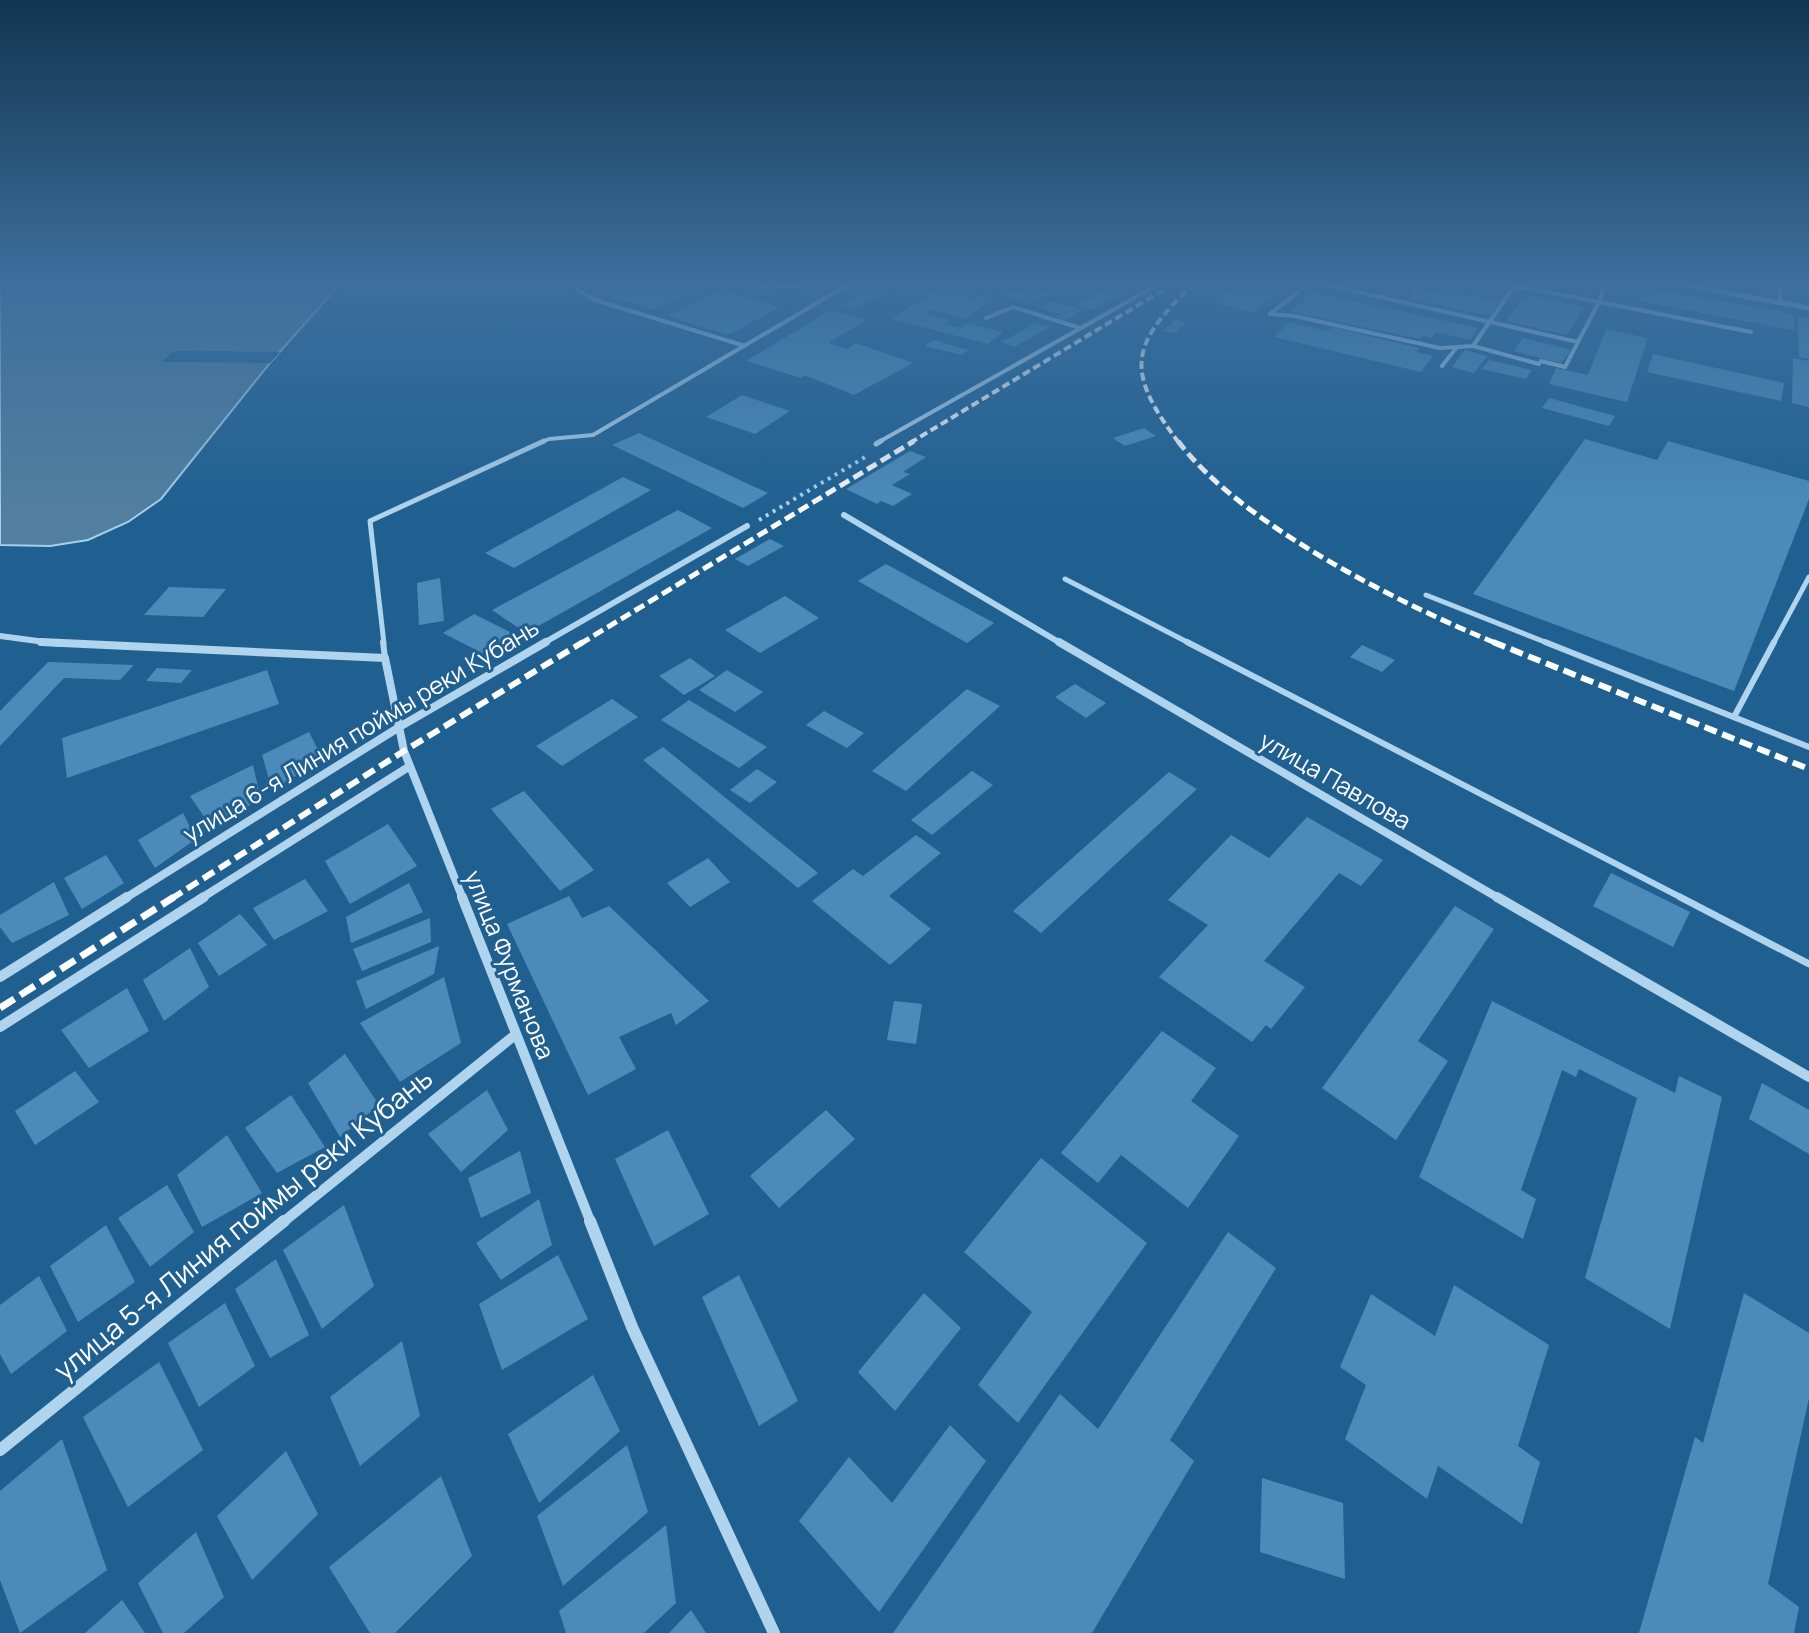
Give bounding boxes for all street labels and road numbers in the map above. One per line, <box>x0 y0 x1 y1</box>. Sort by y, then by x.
street label: улица 6-я Линия поймы реки Кубань <box>176 610 544 849</box>
street label: улица Павлова <box>1254 723 1417 836</box>
street label: улица Фурманова <box>457 865 563 1064</box>
street label: улица 5-я Линия поймы реки Кубань <box>45 1058 440 1388</box>

